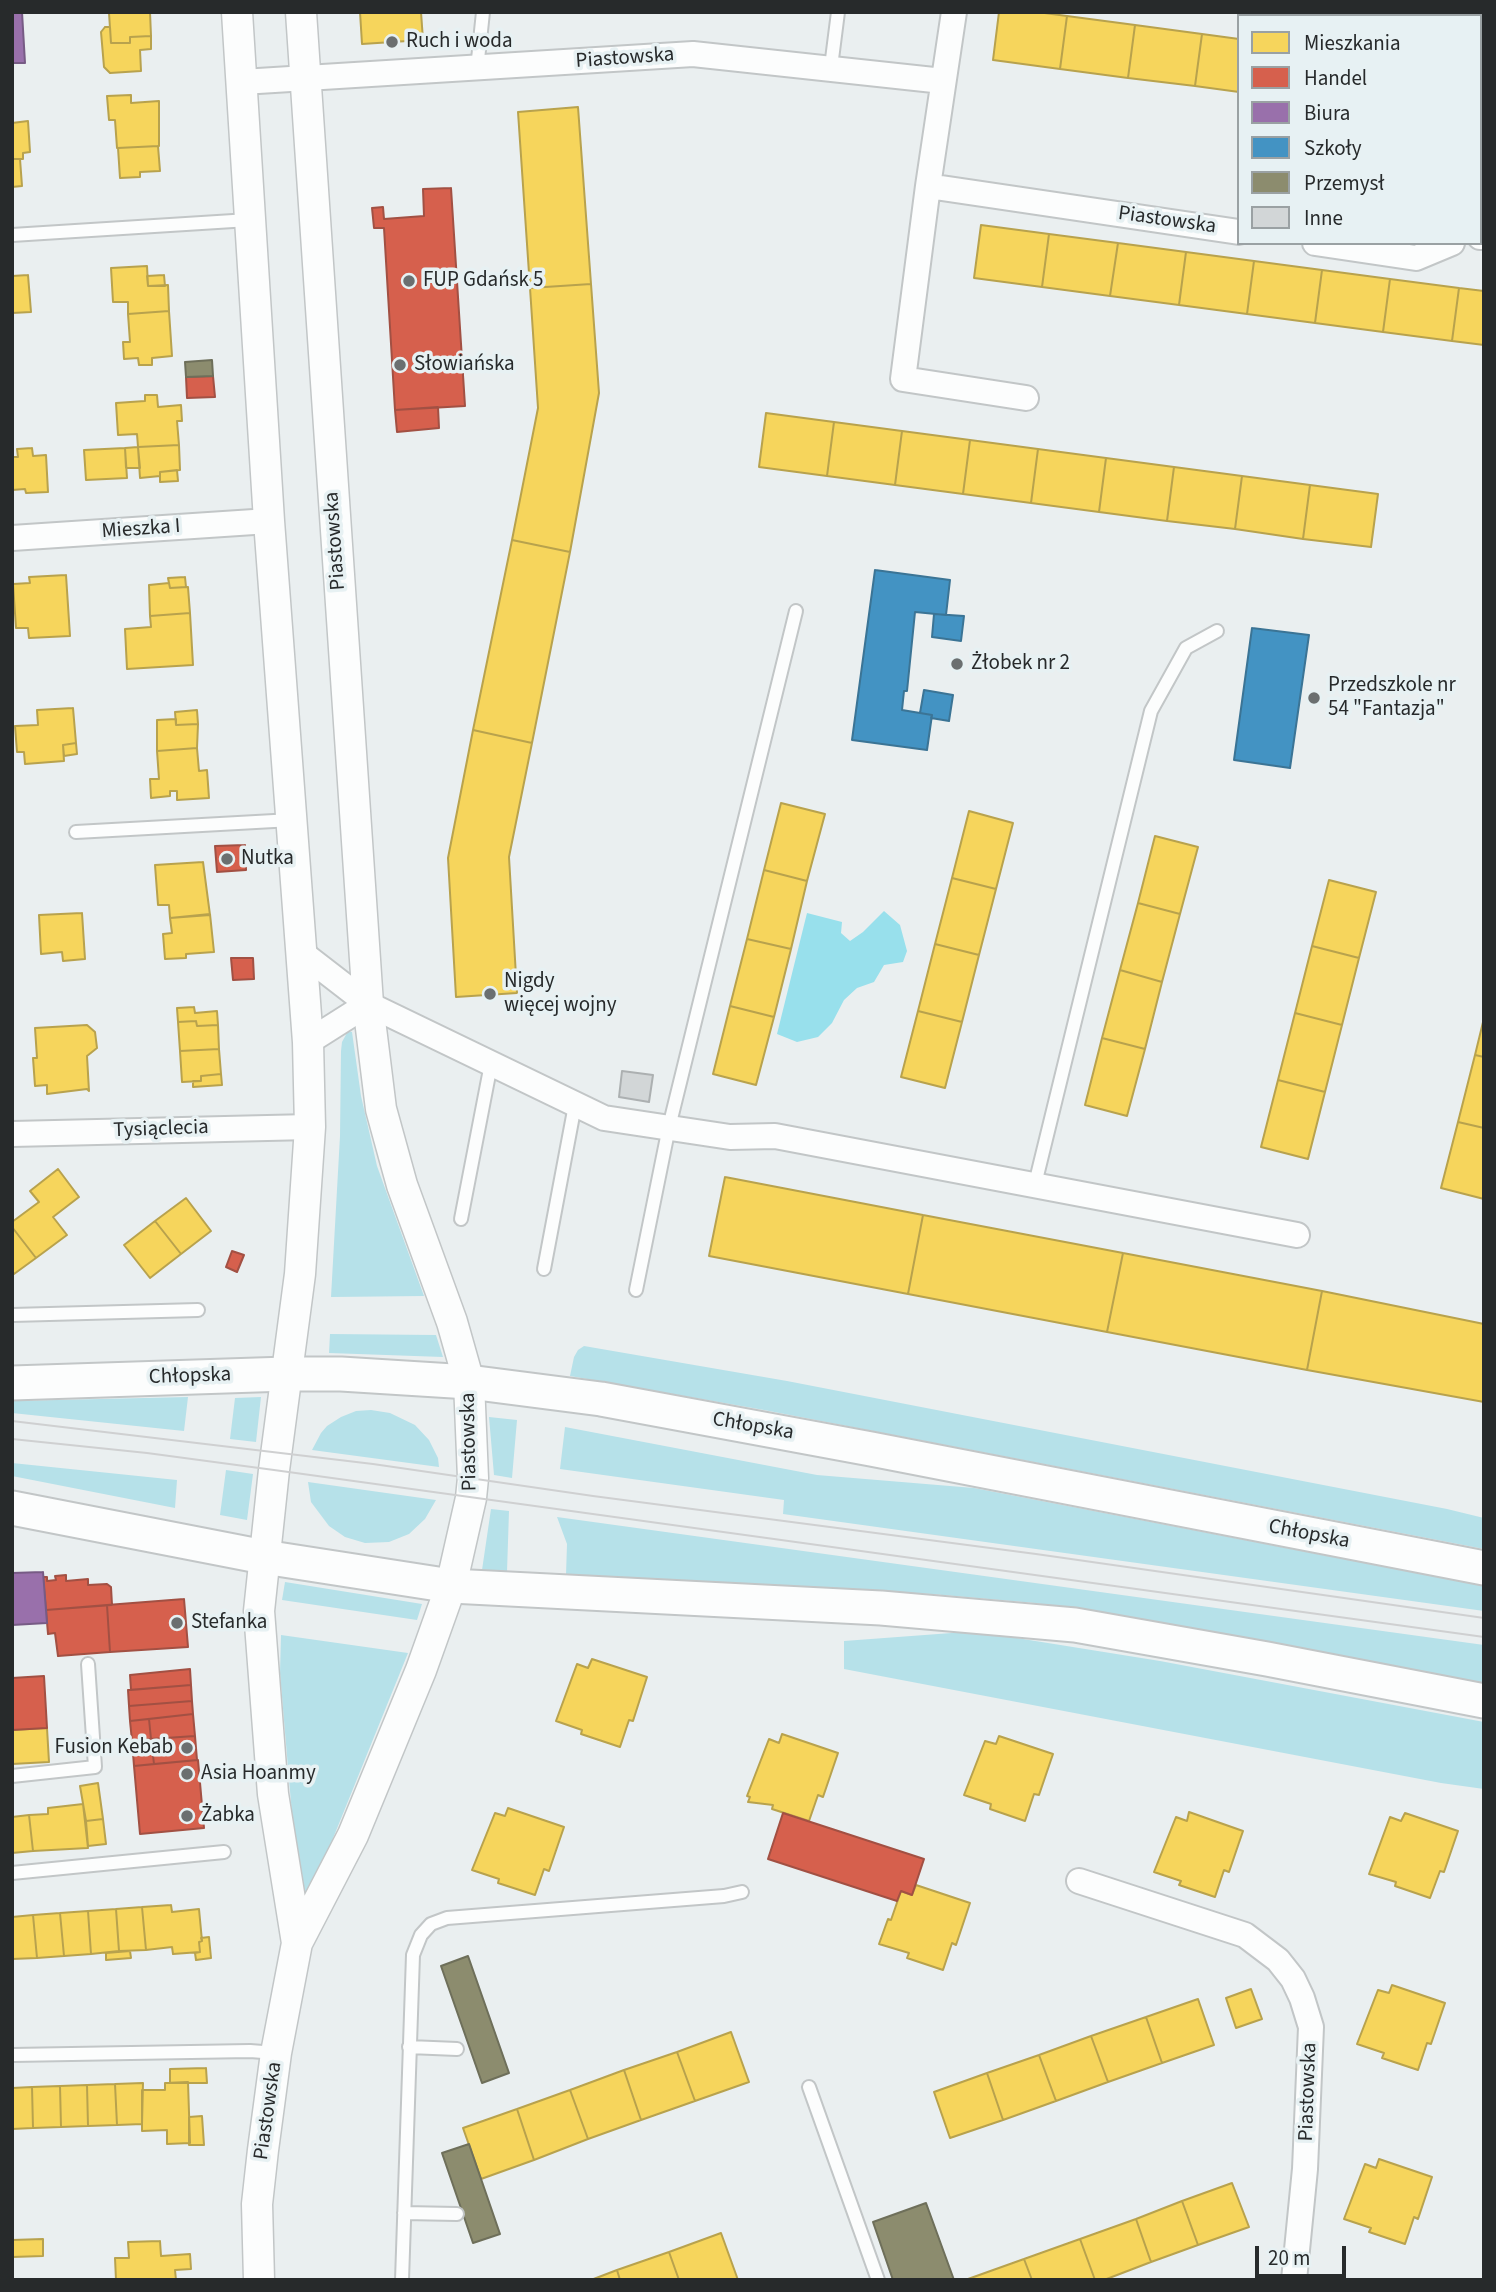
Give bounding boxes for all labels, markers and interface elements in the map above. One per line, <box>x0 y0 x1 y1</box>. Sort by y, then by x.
legend <box>1237 14 1482 245</box>
text: Mieszkania <box>1304 28 1401 58</box>
place label: Ruch i woda <box>406 29 513 55</box>
marker: Ruch i woda <box>384 34 400 50</box>
street label: Piastowska <box>575 43 675 75</box>
text: Handel <box>1304 63 1367 93</box>
text: Biura <box>1304 98 1350 128</box>
text: Szkoły <box>1304 133 1362 163</box>
text: Przemysł <box>1304 168 1385 198</box>
street label: Piastowska <box>1116 202 1218 240</box>
text: Inne <box>1304 203 1343 233</box>
place label: FUP Gdańsk 5 <box>423 268 544 294</box>
marker: FUP Gdańsk 5 <box>401 273 417 289</box>
place label: Słowiańska <box>414 352 515 378</box>
marker: Słowiańska <box>392 357 408 373</box>
street label: Piastowska <box>320 491 352 591</box>
street label: Mieszka I <box>101 515 181 545</box>
place label: Żłobek nr 2 <box>971 651 1070 677</box>
marker: Żłobek nr 2 <box>949 656 965 672</box>
place label: Przedszkole nr 54 "Fantazja" <box>1328 673 1456 723</box>
marker: Przedszkole nr 54 "Fantazja" <box>1306 690 1322 706</box>
place label: Nutka <box>241 846 294 872</box>
marker: Nutka <box>219 851 235 867</box>
place label: Nigdy więcej wojny <box>504 969 617 1019</box>
marker: Nigdy więcej wojny <box>482 986 498 1002</box>
street label: Tysiąclecia <box>113 1116 209 1144</box>
street label: Chłopska <box>148 1363 232 1391</box>
street label: Piastowska <box>457 1392 483 1492</box>
street label: Chłopska <box>710 1407 796 1447</box>
street label: Chłopska <box>1266 1515 1352 1555</box>
place label: Stefanka <box>191 1610 267 1636</box>
marker: Stefanka <box>169 1615 185 1631</box>
place label: Fusion Kebab <box>55 1735 173 1761</box>
marker: Fusion Kebab <box>179 1740 195 1756</box>
place label: Asia Hoanmy <box>201 1761 316 1787</box>
marker: Asia Hoanmy <box>179 1766 195 1782</box>
place label: Żabka <box>201 1803 255 1829</box>
marker: Żabka <box>179 1808 195 1824</box>
street label: Piastowska <box>1295 2042 1323 2142</box>
street label: Piastowska <box>250 2060 288 2162</box>
scale bar <box>1258 2232 1349 2276</box>
text: 20 m <box>1268 2243 1310 2273</box>

